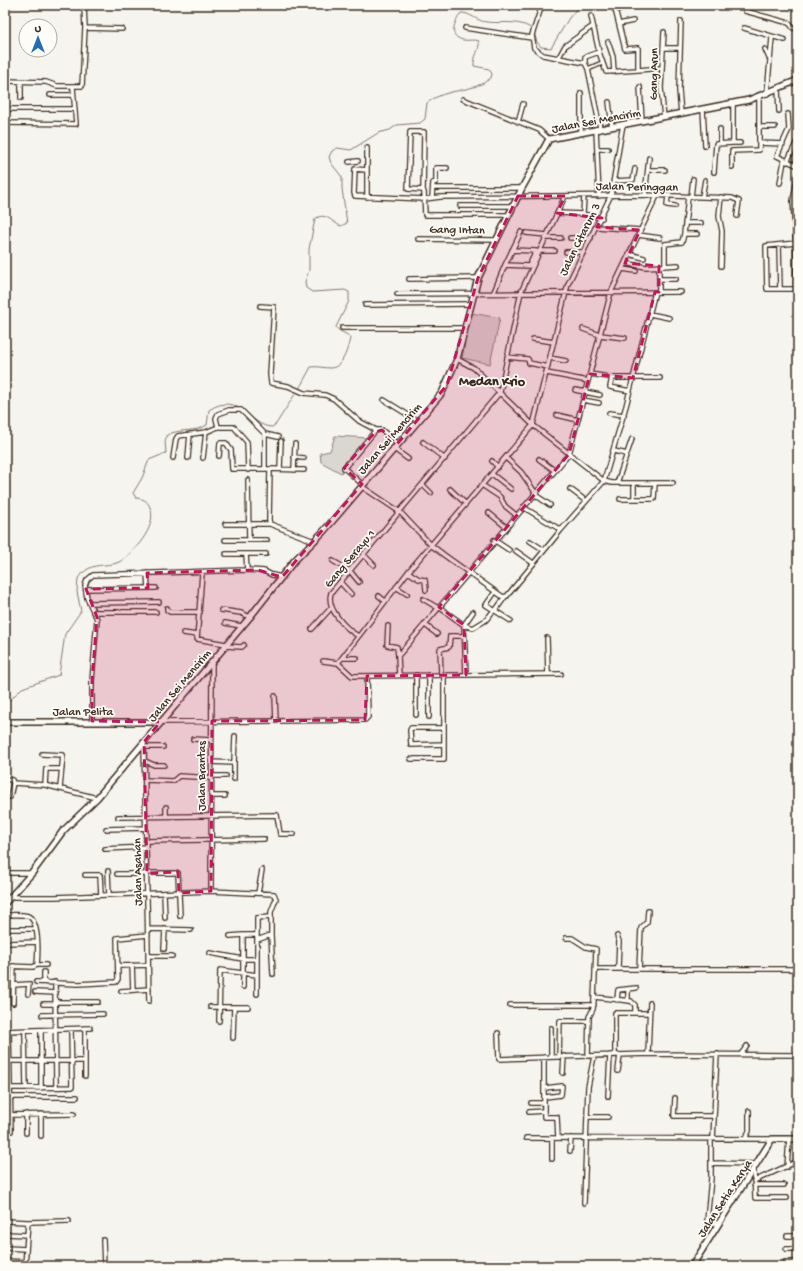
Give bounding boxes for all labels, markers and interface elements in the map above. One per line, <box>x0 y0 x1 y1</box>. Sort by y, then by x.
north arrow <box>18 18 58 58</box>
text: U <box>35 24 42 36</box>
street label: Gang Arun <box>648 47 662 100</box>
street label: Jalan Sei Mencirim <box>551 106 643 137</box>
street label: Jalan Peringgan <box>596 180 679 196</box>
street label: Jalan Citarum 3 <box>557 201 604 278</box>
street label: Gang Intan <box>429 224 485 238</box>
district label: Medan Krio <box>459 374 526 391</box>
street label: Jalan Sei Mencirim <box>356 400 426 478</box>
street label: Gang Serayu 1 <box>322 527 379 591</box>
street label: Jalan Sei Mencirim <box>146 647 215 725</box>
street label: Jalan Pelita <box>53 706 114 720</box>
street label: Jalan Brantas <box>196 741 210 811</box>
street label: Jalan Asahan <box>131 838 147 906</box>
street label: Jalan Setia Karya <box>695 1157 756 1241</box>

